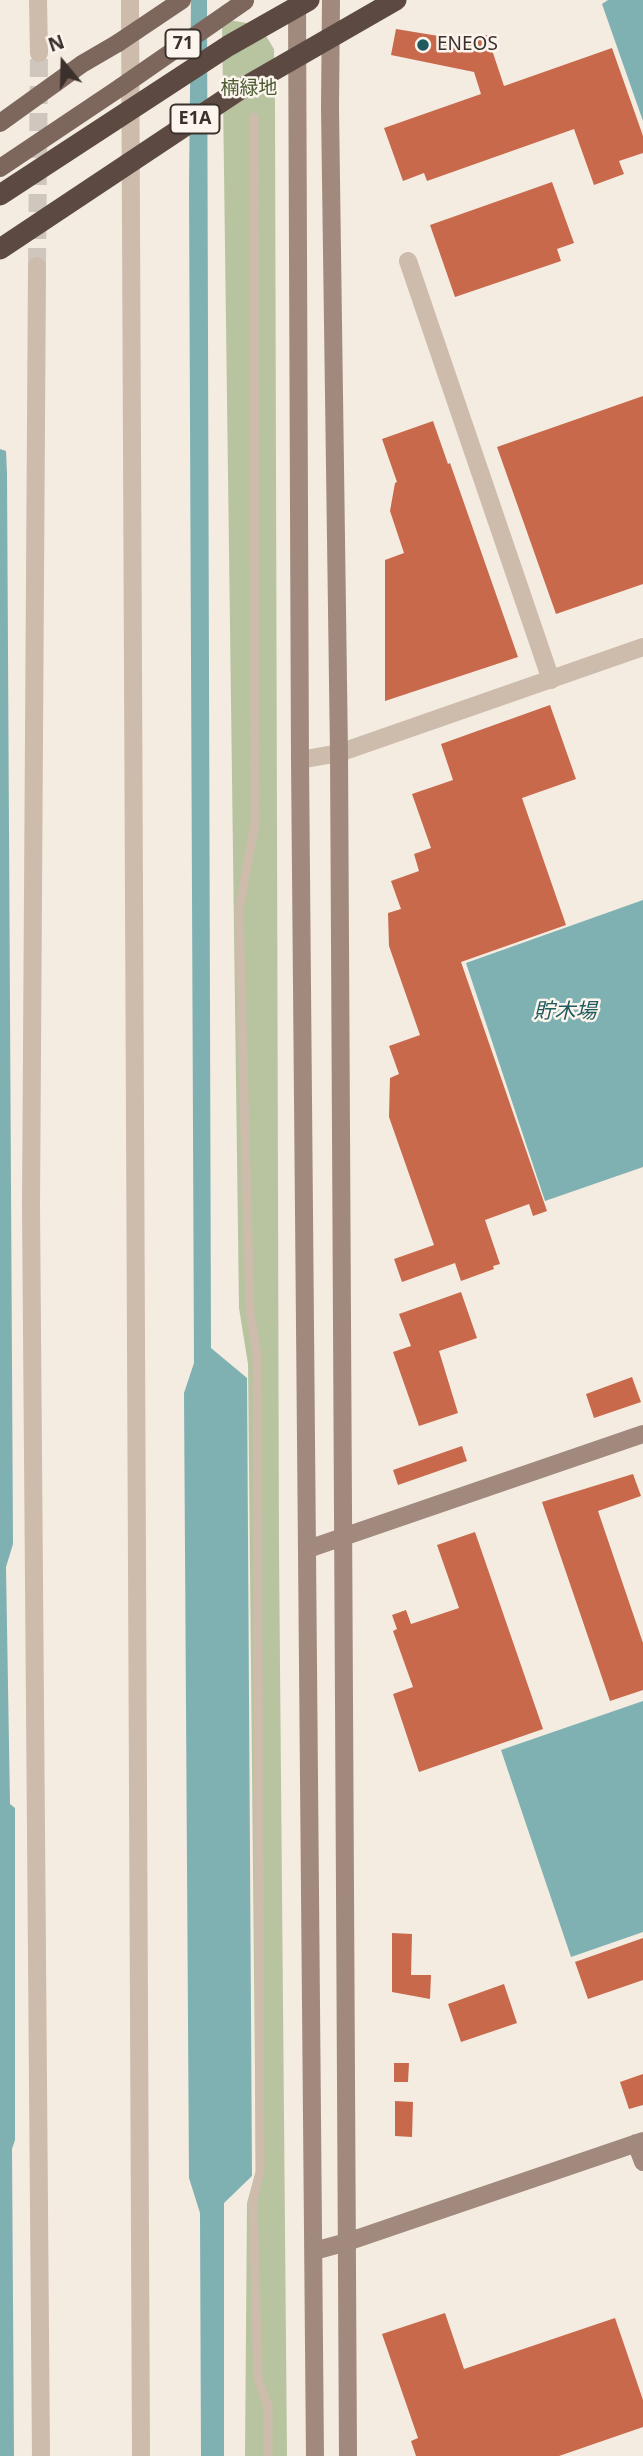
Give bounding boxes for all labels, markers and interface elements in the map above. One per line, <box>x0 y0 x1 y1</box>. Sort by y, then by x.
north arrow <box>28 28 98 98</box>
text: N <box>45 28 68 58</box>
road number: 71 <box>166 29 200 58</box>
place label: ENEOS <box>437 34 498 56</box>
marker: ENEOS <box>415 37 431 53</box>
park label: 楠緑地 <box>221 78 277 100</box>
road number: E1A <box>170 104 220 134</box>
water label: 貯木場 <box>534 999 596 1025</box>

